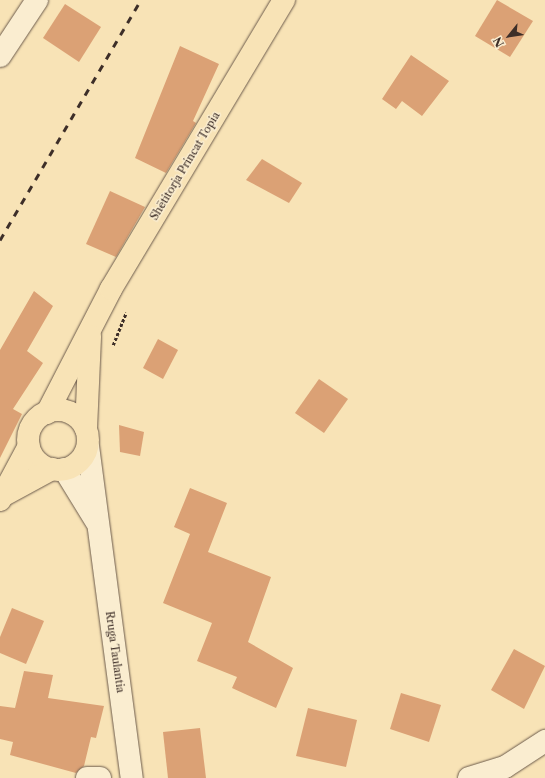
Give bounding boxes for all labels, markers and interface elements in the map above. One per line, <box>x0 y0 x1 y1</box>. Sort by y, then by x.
north arrow <box>489 16 529 56</box>
text: N <box>490 34 507 50</box>
street label: Shëtitorja Princat Topia <box>147 109 223 223</box>
street label: Rruga Taulantia <box>103 610 127 694</box>

